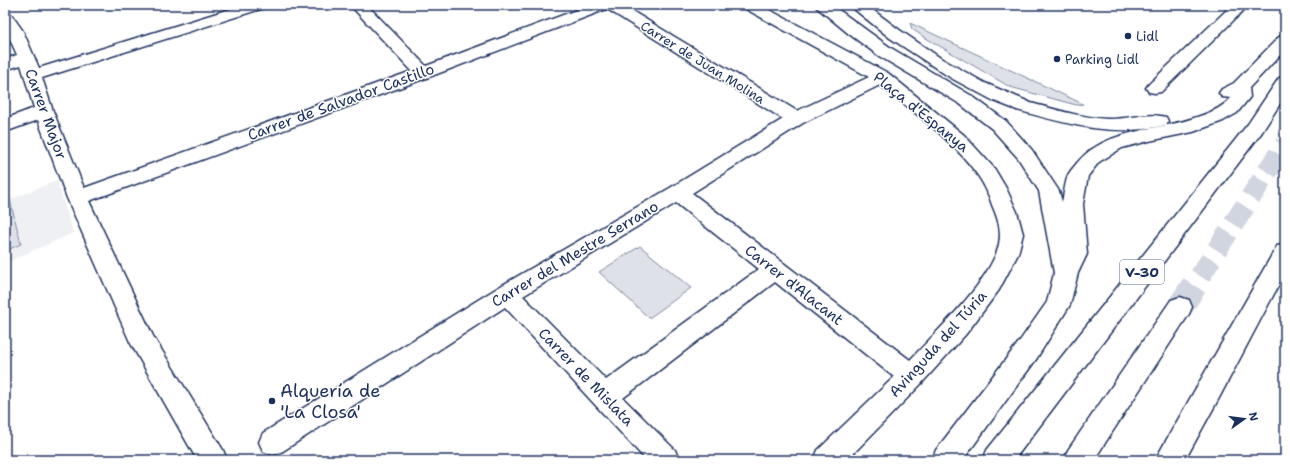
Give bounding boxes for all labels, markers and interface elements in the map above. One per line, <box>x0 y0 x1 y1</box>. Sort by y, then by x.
street label: Carrer de Juan Molina <box>637 17 768 108</box>
place label: Lidl <box>1136 28 1158 45</box>
marker: Lidl <box>1123 31 1133 41</box>
place label: Parking Lidl <box>1065 51 1139 68</box>
marker: Parking Lidl <box>1052 54 1062 64</box>
street label: Carrer de Salvador Castillo <box>245 59 437 145</box>
street label: Carrer Major <box>20 66 72 162</box>
street label: Plaça d'Espanya <box>869 67 974 157</box>
street label: Carrer del Mestre Serrano <box>488 196 662 312</box>
street label: Carrer d'Alacant <box>741 240 847 330</box>
road number: V-30 <box>1120 260 1164 284</box>
street label: Avinguda del Túria <box>885 286 992 402</box>
street label: Carrer de Mislata <box>534 324 638 431</box>
place label: Alquería de 'La Closa' <box>280 379 381 424</box>
marker: Alquería de 'La Closa' <box>267 396 277 406</box>
north arrow <box>1224 399 1264 439</box>
text: N <box>1245 411 1262 423</box>

